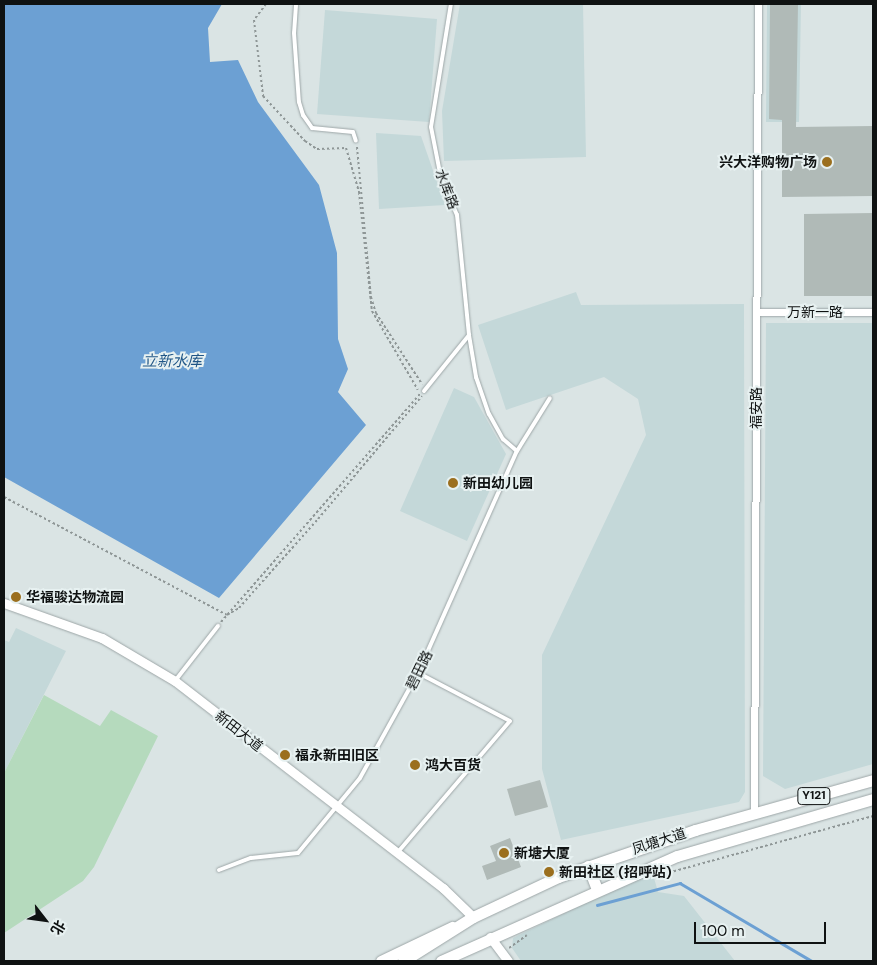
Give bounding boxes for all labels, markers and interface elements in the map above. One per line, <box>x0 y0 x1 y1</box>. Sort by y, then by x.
place label: 兴大洋购物广场 <box>719 154 817 170</box>
marker: 兴大洋购物广场 <box>821 156 833 168</box>
street label: 水库路 <box>432 166 462 212</box>
street label: 万新一路 <box>787 304 843 320</box>
water label: 立新水库 <box>142 353 202 371</box>
street label: 福安路 <box>748 387 764 429</box>
place label: 新田幼儿园 <box>463 475 533 491</box>
marker: 新田幼儿园 <box>447 477 459 489</box>
place label: 华福骏达物流园 <box>26 589 124 605</box>
marker: 华福骏达物流园 <box>10 591 22 603</box>
street label: 碧田路 <box>402 647 436 693</box>
street label: 新田大道 <box>212 707 266 755</box>
place label: 福永新田旧区 <box>295 747 379 763</box>
marker: 福永新田旧区 <box>279 749 291 761</box>
place label: 鸿大百货 <box>425 757 481 773</box>
marker: 鸿大百货 <box>409 759 421 771</box>
road number: Y121 <box>796 786 832 806</box>
street label: 凤塘大道 <box>630 824 688 858</box>
place label: 新塘大厦 <box>514 845 570 861</box>
marker: 新塘大厦 <box>498 847 510 859</box>
place label: 新田社区 (招呼站) <box>559 864 672 880</box>
marker: 新田社区 (招呼站) <box>543 866 555 878</box>
north arrow <box>20 895 70 945</box>
scale bar <box>697 912 830 944</box>
text: 北 <box>47 917 69 938</box>
text: 100 m <box>702 921 745 941</box>

